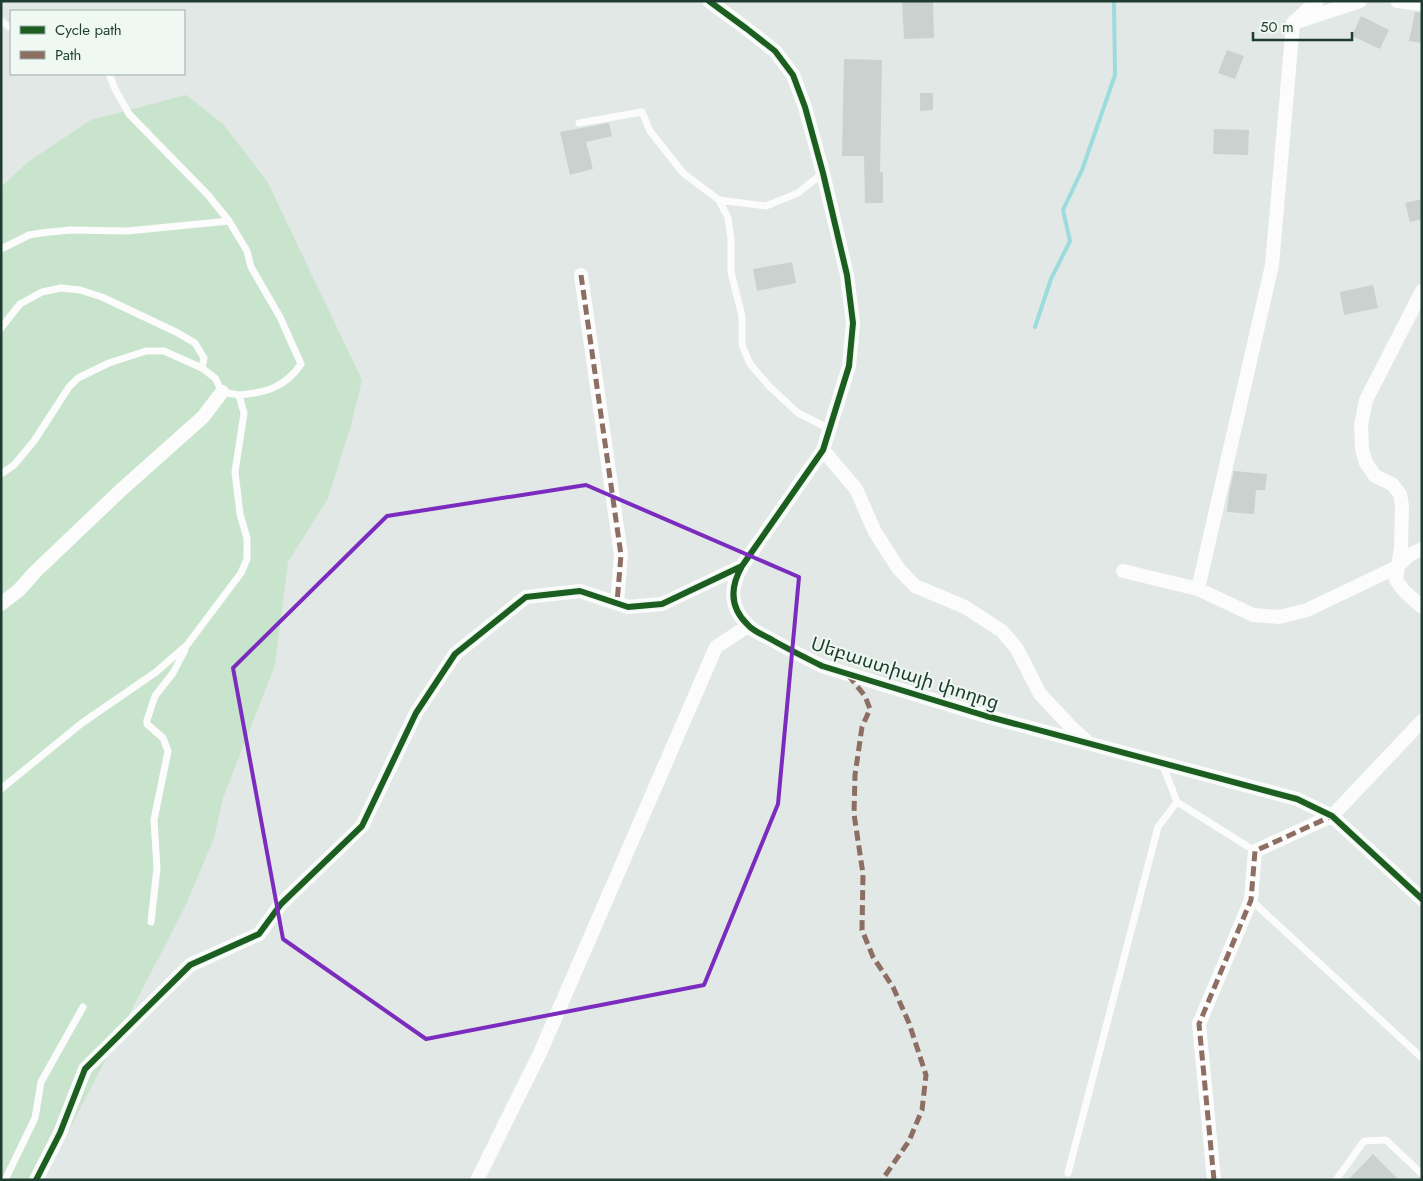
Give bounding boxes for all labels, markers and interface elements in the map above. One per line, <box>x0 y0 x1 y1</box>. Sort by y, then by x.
legend <box>10 10 185 75</box>
scale bar <box>1253 10 1352 42</box>
text: 50 m <box>1260 16 1294 38</box>
text: Cycle path <box>55 19 122 41</box>
text: Path <box>55 44 81 66</box>
street label: Սեբաստիայի փողոց <box>807 630 1003 716</box>

